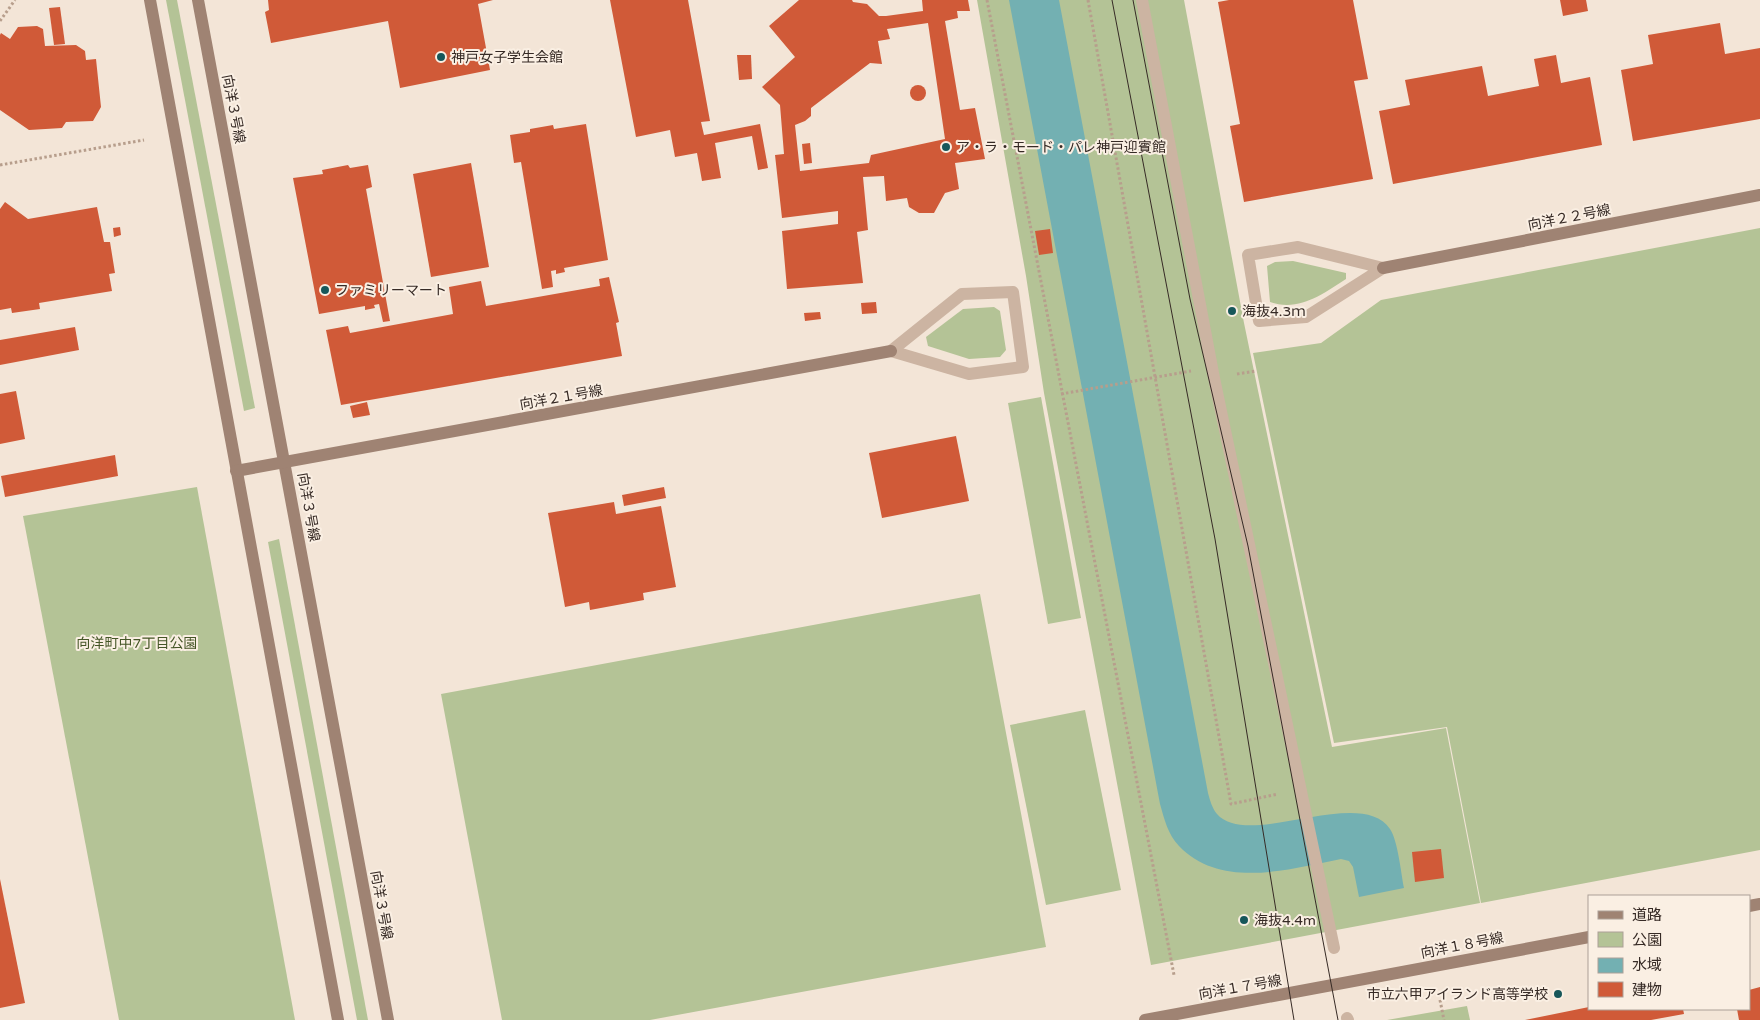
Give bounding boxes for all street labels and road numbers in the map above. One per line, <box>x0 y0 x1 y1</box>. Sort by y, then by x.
street label: 向洋３号線 <box>218 73 249 145</box>
street label: 向洋２２号線 <box>1526 201 1612 234</box>
street label: 向洋２１号線 <box>518 382 604 413</box>
street label: 向洋３号線 <box>294 471 323 543</box>
street label: 向洋３号線 <box>367 869 396 941</box>
street label: 向洋１８号線 <box>1419 929 1505 962</box>
street label: 向洋１７号線 <box>1197 972 1283 1003</box>

